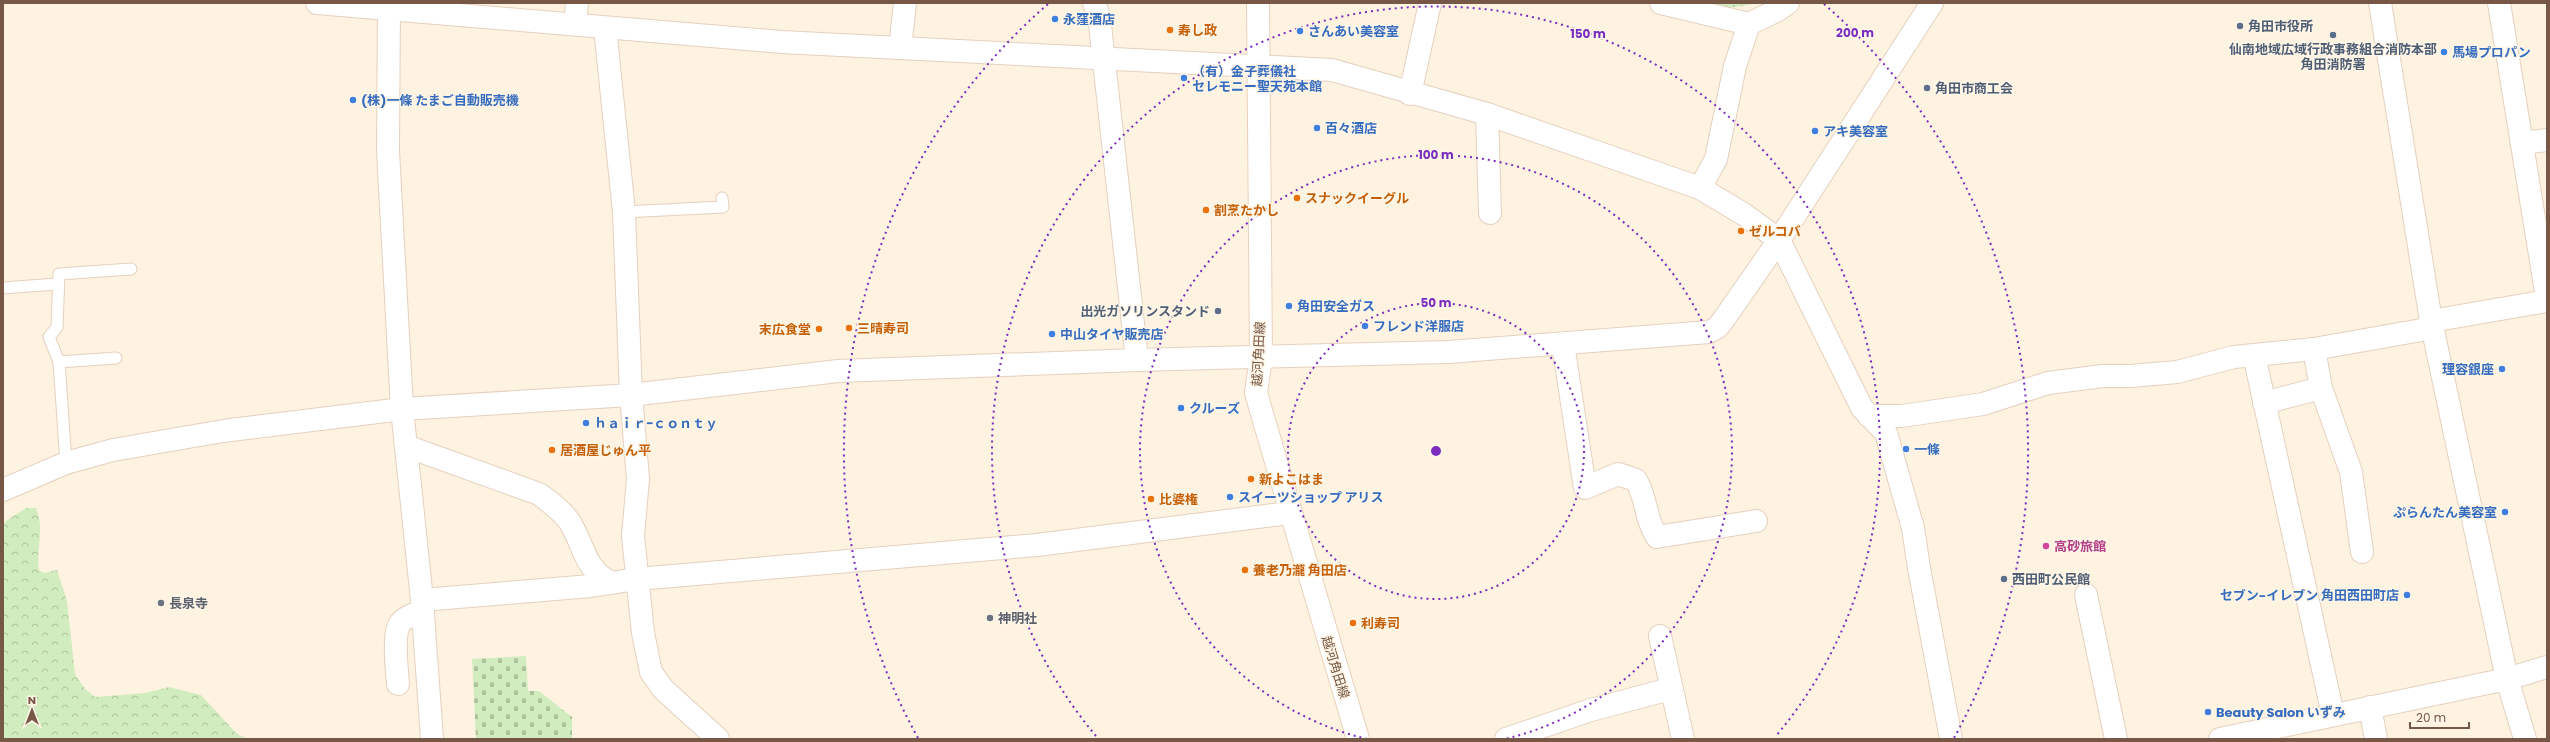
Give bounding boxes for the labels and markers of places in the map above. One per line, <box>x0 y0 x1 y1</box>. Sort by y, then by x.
place label: 永窪酒店 <box>1063 10 1115 29</box>
marker: 永窪酒店 <box>1050 14 1060 24</box>
place label: 角田市役所 <box>2248 17 2313 36</box>
place label: 寿し政 <box>1178 21 1217 40</box>
marker: 角田市役所 <box>2235 21 2245 31</box>
place label: さんあい美容室 <box>1308 22 1399 41</box>
marker: 寿し政 <box>1165 25 1175 35</box>
marker: さんあい美容室 <box>1295 26 1305 36</box>
marker: 仙南地域広域行政事務組合消防本部 角田消防署 <box>2328 30 2338 40</box>
place label: 仙南地域広域行政事務組合消防本部 角田消防署 <box>2229 40 2437 74</box>
place label: 馬場プロパン <box>2452 43 2531 62</box>
marker: 馬場プロパン <box>2439 47 2449 57</box>
place label: （有）金子葬儀社 セレモニー聖天苑本館 <box>1192 62 1322 96</box>
marker: （有）金子葬儀社 セレモニー聖天苑本館 <box>1179 73 1189 83</box>
place label: 角田市商工会 <box>1935 79 2013 98</box>
marker: 角田市商工会 <box>1922 83 1932 93</box>
place label: (株)一條 たまご自動販売機 <box>361 91 519 110</box>
marker: (株)一條 たまご自動販売機 <box>348 95 358 105</box>
place label: 百々酒店 <box>1325 119 1377 138</box>
place label: アキ美容室 <box>1823 122 1888 141</box>
marker: 百々酒店 <box>1312 123 1322 133</box>
marker: アキ美容室 <box>1810 126 1820 136</box>
place label: スナックイーグル <box>1305 189 1409 208</box>
marker: スナックイーグル <box>1292 193 1302 203</box>
place label: 割烹たかし <box>1214 201 1279 220</box>
marker: 割烹たかし <box>1201 205 1211 215</box>
place label: ゼルコバ <box>1749 222 1801 241</box>
marker: ゼルコバ <box>1736 226 1746 236</box>
place label: 角田安全ガス <box>1297 297 1375 316</box>
marker: 角田安全ガス <box>1284 301 1294 311</box>
place label: 出光ガソリンスタンド <box>1080 302 1210 321</box>
marker: 出光ガソリンスタンド <box>1213 306 1223 316</box>
place label: フレンド洋服店 <box>1373 317 1464 336</box>
place label: 三晴寿司 <box>857 319 909 338</box>
place label: 末広食堂 <box>759 320 811 339</box>
marker: フレンド洋服店 <box>1360 321 1370 331</box>
marker: 三晴寿司 <box>844 323 854 333</box>
marker: 末広食堂 <box>814 324 824 334</box>
place label: 中山タイヤ販売店 <box>1060 325 1164 344</box>
marker: 中山タイヤ販売店 <box>1047 329 1057 339</box>
place label: 理容銀座 <box>2442 360 2494 379</box>
marker: 理容銀座 <box>2497 364 2507 374</box>
place label: クルーズ <box>1189 399 1240 418</box>
marker: クルーズ <box>1176 403 1186 413</box>
place label: ｈａｉｒ−ｃｏｎｔｙ <box>594 414 718 433</box>
marker: ｈａｉｒ−ｃｏｎｔｙ <box>581 418 591 428</box>
place label: 一條 <box>1914 440 1940 459</box>
place label: 居酒屋じゅん平 <box>560 441 651 460</box>
centre of rings <box>1429 444 1443 458</box>
marker: 一條 <box>1901 444 1911 454</box>
marker: 居酒屋じゅん平 <box>547 445 557 455</box>
place label: 新よこはま <box>1259 470 1324 489</box>
marker: 新よこはま <box>1246 474 1256 484</box>
place label: スイーツショップ アリス <box>1238 488 1384 507</box>
place label: 比婆権 <box>1159 490 1198 509</box>
marker: スイーツショップ アリス <box>1225 492 1235 502</box>
marker: 比婆権 <box>1146 494 1156 504</box>
place label: ぷらんたん美容室 <box>2393 503 2497 522</box>
marker: ぷらんたん美容室 <box>2500 507 2510 517</box>
place label: 高砂旅館 <box>2054 537 2106 556</box>
marker: 高砂旅館 <box>2041 541 2051 551</box>
place label: 養老乃瀧 角田店 <box>1253 561 1347 580</box>
marker: 養老乃瀧 角田店 <box>1240 565 1250 575</box>
place label: 西田町公民館 <box>2012 570 2090 589</box>
marker: 西田町公民館 <box>1999 574 2009 584</box>
place label: セブン-イレブン 角田西田町店 <box>2220 586 2399 605</box>
marker: セブン-イレブン 角田西田町店 <box>2402 590 2412 600</box>
place label: 長泉寺 <box>169 594 208 613</box>
marker: 長泉寺 <box>156 598 166 608</box>
place label: 神明社 <box>998 609 1037 628</box>
marker: 神明社 <box>985 613 995 623</box>
place label: 利寿司 <box>1361 614 1400 633</box>
marker: 利寿司 <box>1348 618 1358 628</box>
place label: Beauty Salon いずみ <box>2216 703 2346 722</box>
marker: Beauty Salon いずみ <box>2203 707 2213 717</box>

